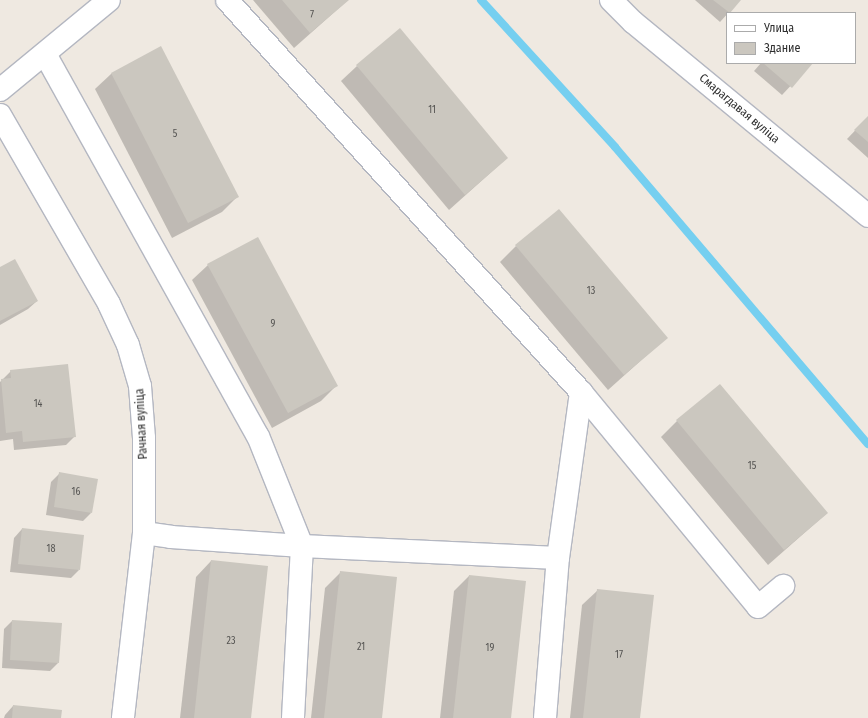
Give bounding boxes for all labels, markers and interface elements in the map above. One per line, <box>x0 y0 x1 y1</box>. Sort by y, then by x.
house number: 7 <box>310 10 314 22</box>
legend <box>726 12 856 64</box>
text: Улица <box>764 21 794 35</box>
text: Здание <box>764 41 800 55</box>
street label: Смарагдавая вуліца <box>696 71 782 147</box>
house number: 11 <box>428 105 436 117</box>
house number: 5 <box>173 129 177 141</box>
house number: 13 <box>587 286 595 298</box>
house number: 9 <box>271 319 275 331</box>
street label: Рачная вуліца <box>133 388 151 460</box>
house number: 14 <box>34 399 42 411</box>
house number: 15 <box>748 461 756 473</box>
house number: 16 <box>72 487 80 499</box>
house number: 18 <box>47 544 55 556</box>
house number: 23 <box>227 636 235 648</box>
house number: 21 <box>357 642 365 654</box>
house number: 19 <box>486 643 494 655</box>
house number: 17 <box>615 650 623 662</box>

